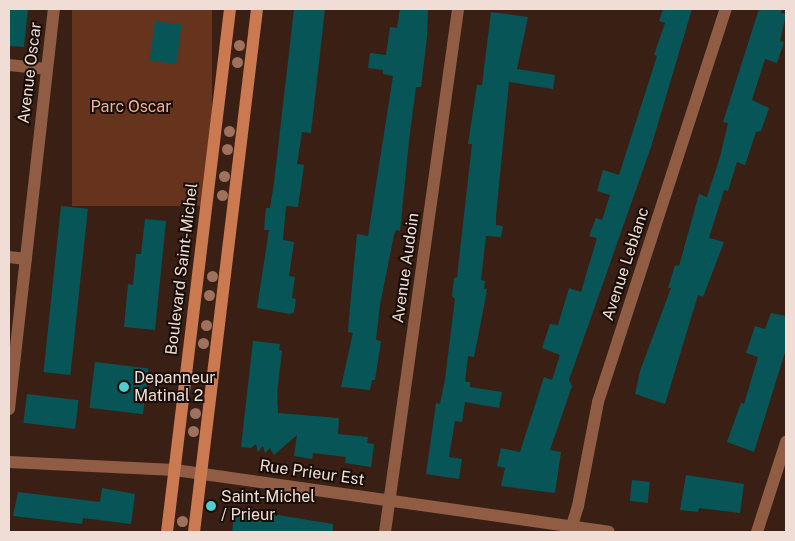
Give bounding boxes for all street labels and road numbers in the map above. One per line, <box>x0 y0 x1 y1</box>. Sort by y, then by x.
street label: Avenue Oscar <box>14 21 46 125</box>
street label: Boulevard Saint-Michel <box>162 182 202 356</box>
street label: Avenue Leblanc <box>599 205 653 323</box>
street label: Avenue Audoin <box>389 212 423 324</box>
street label: Rue Prieur Est <box>258 456 366 490</box>

